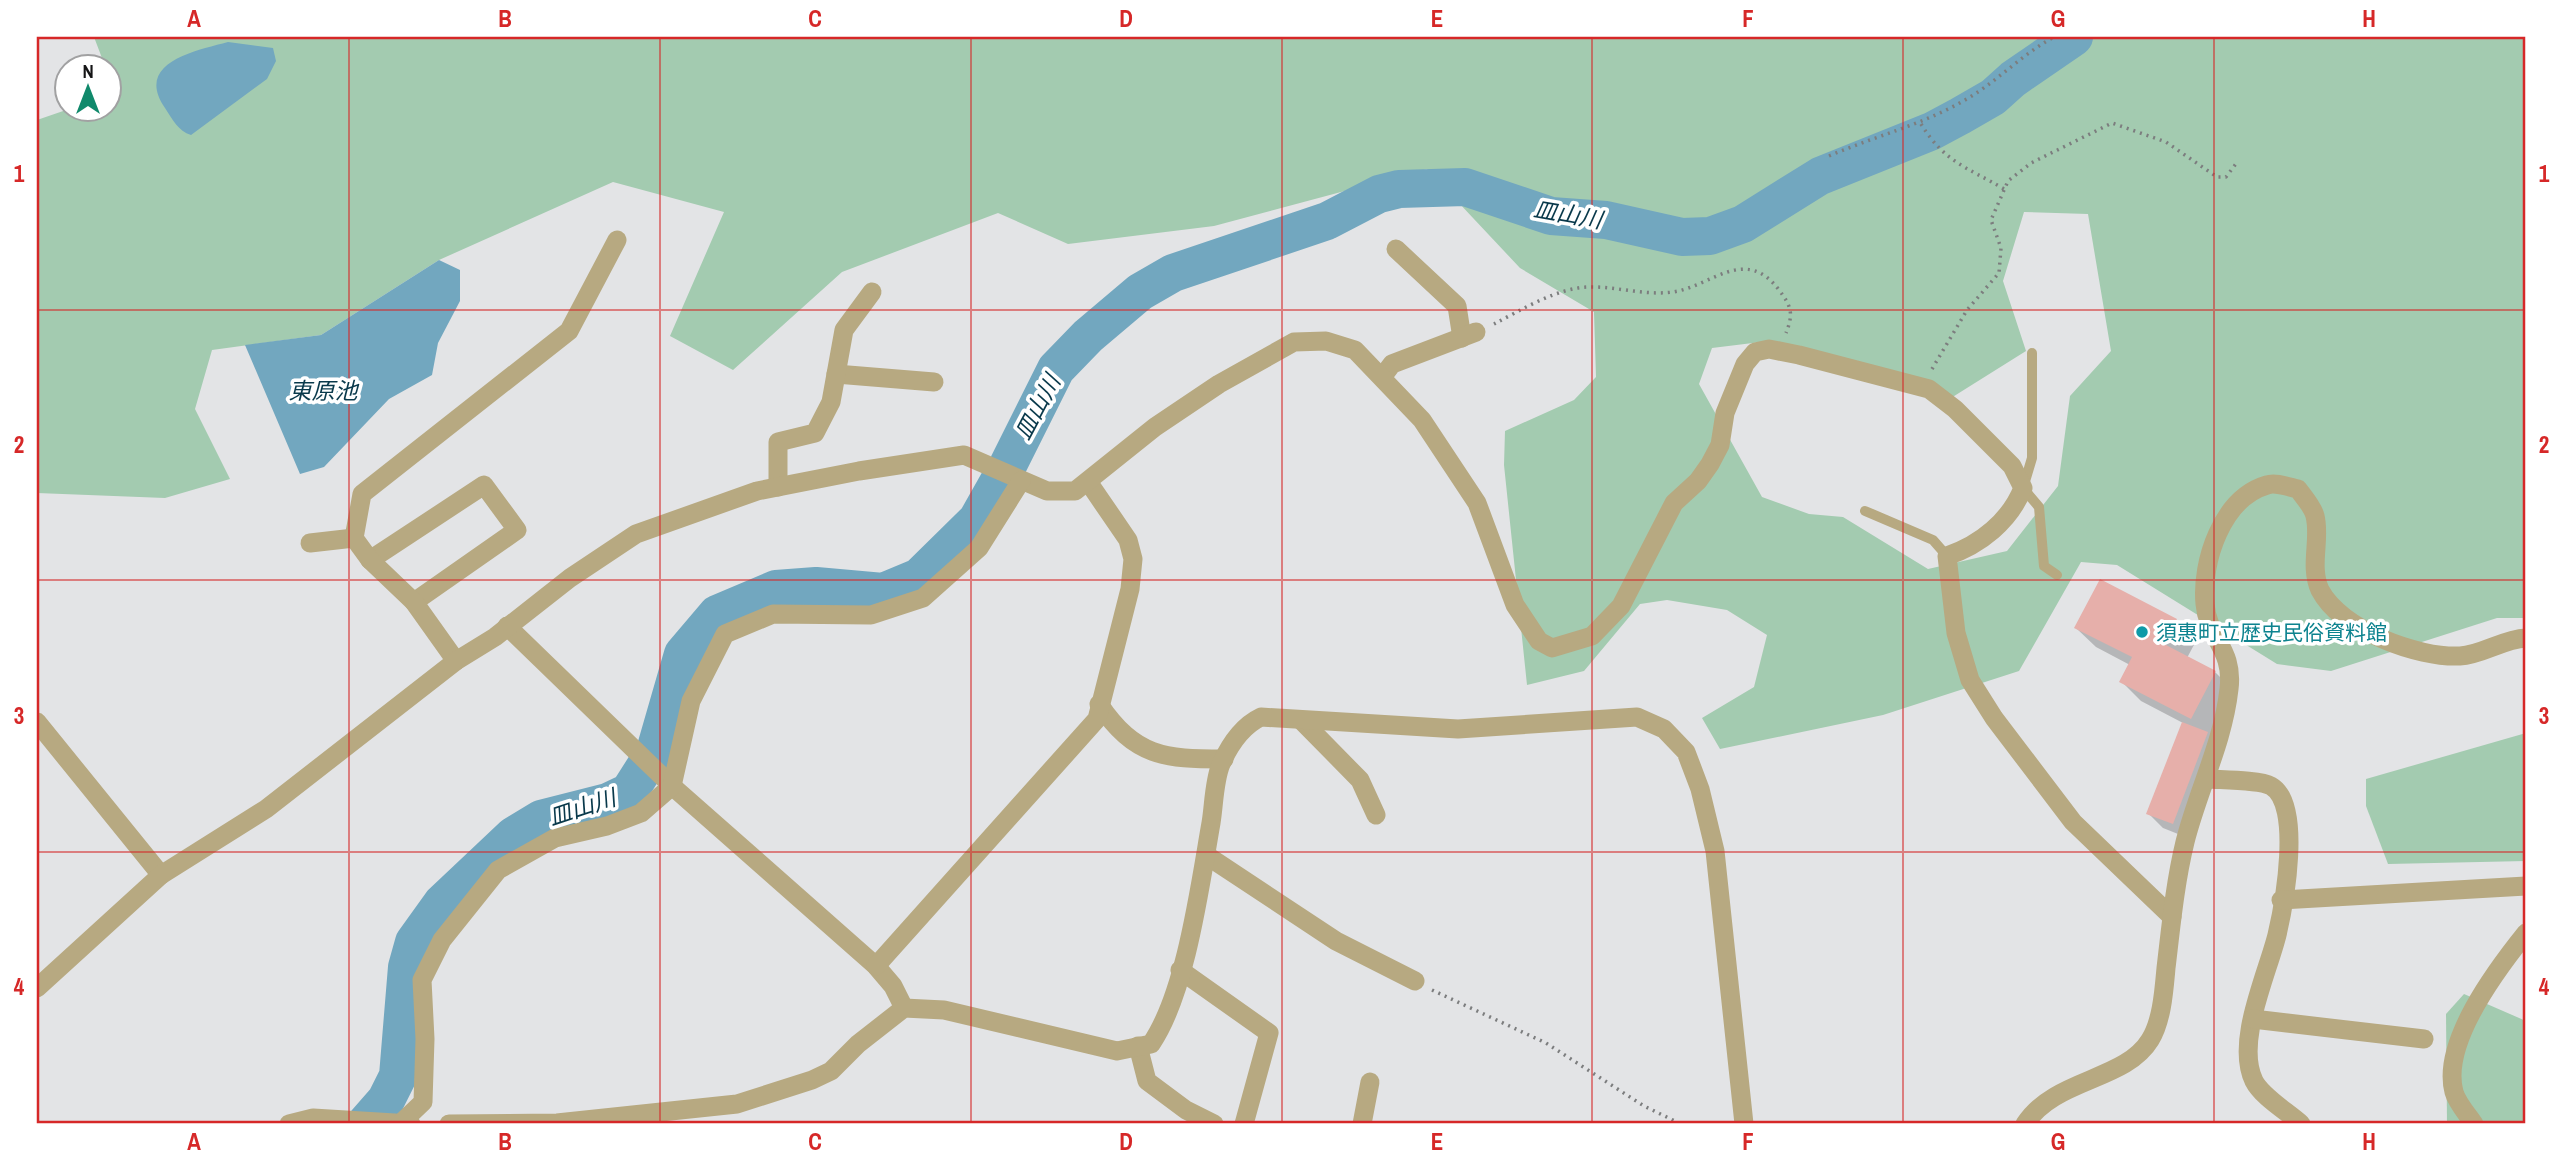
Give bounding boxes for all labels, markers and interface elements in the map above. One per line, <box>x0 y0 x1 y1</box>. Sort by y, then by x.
text: A <box>187 3 201 34</box>
text: B <box>498 3 512 34</box>
text: C <box>808 3 822 34</box>
text: D <box>1119 3 1133 34</box>
text: E <box>1431 3 1443 34</box>
text: F <box>1742 3 1754 34</box>
text: G <box>2051 3 2065 34</box>
text: H <box>2362 3 2376 34</box>
north arrow <box>52 52 122 122</box>
text: N <box>82 58 94 84</box>
text: 1 <box>14 158 25 189</box>
text: 1 <box>2539 158 2550 189</box>
water label: 皿山川 <box>1531 193 1608 236</box>
water label: 皿山川 <box>1007 367 1068 445</box>
water label: 東原池 <box>289 375 360 406</box>
text: 2 <box>14 429 24 460</box>
text: 2 <box>2539 429 2549 460</box>
place label: 須惠町立歴史民俗資料館 <box>2156 618 2387 647</box>
marker: 須惠町立歴史民俗資料館 <box>2134 624 2150 640</box>
text: 3 <box>14 700 24 731</box>
text: 3 <box>2539 700 2549 731</box>
water label: 皿山川 <box>544 781 622 832</box>
text: 4 <box>14 971 25 1002</box>
text: 4 <box>2539 971 2550 1002</box>
text: A <box>187 1126 201 1157</box>
text: B <box>498 1126 512 1157</box>
text: C <box>808 1126 822 1157</box>
text: D <box>1119 1126 1133 1157</box>
text: E <box>1431 1126 1443 1157</box>
text: F <box>1742 1126 1754 1157</box>
text: G <box>2051 1126 2065 1157</box>
text: H <box>2362 1126 2376 1157</box>

